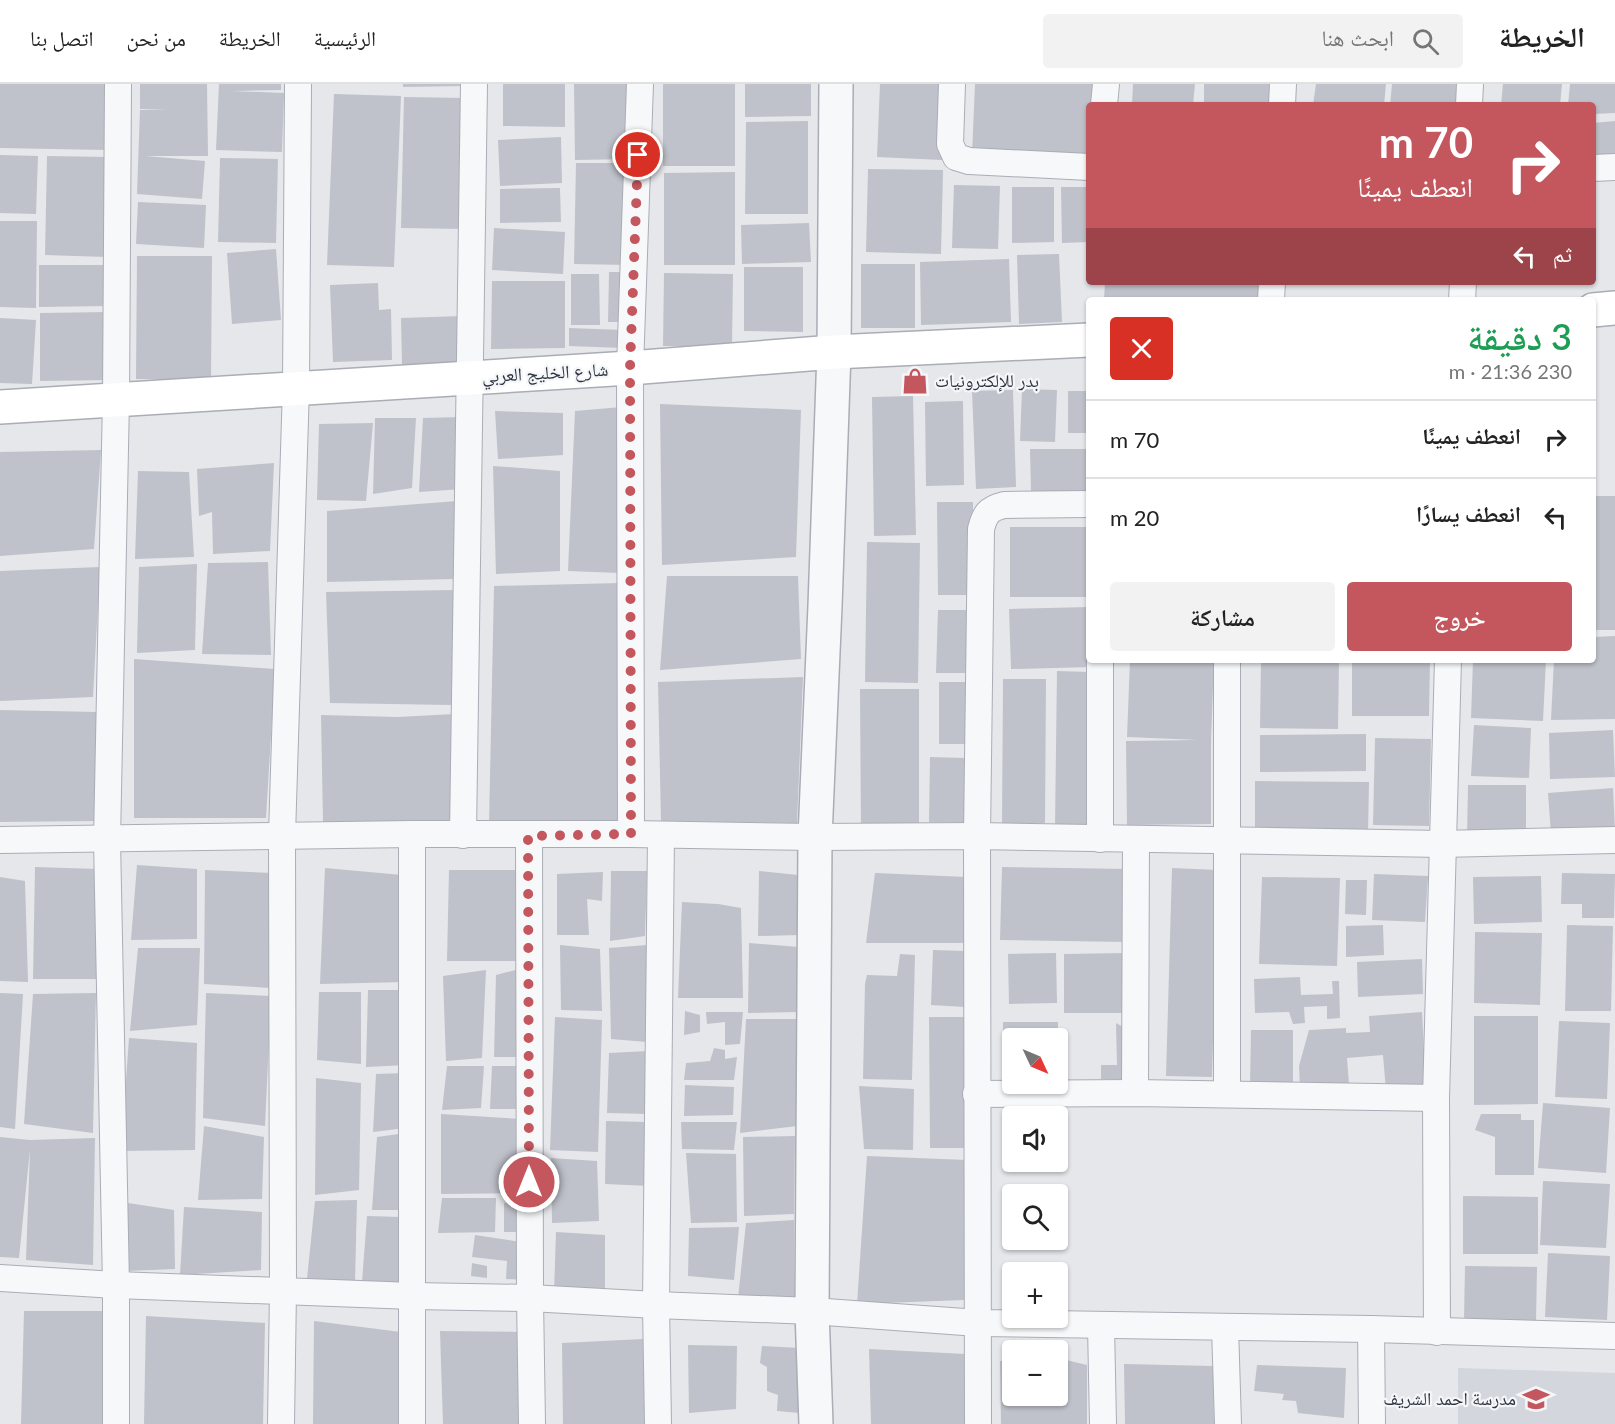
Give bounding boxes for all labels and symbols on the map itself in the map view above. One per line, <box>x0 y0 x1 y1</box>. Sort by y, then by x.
pin <box>612 129 663 180</box>
street label: شارع الخليج العربي <box>481 358 609 391</box>
shop icon: بدر للإلكترونيات <box>900 366 930 396</box>
place label: بدر للإلكترونيات <box>935 369 1039 392</box>
north arrow <box>1002 1028 1068 1094</box>
position arrow <box>497 1150 561 1214</box>
school or university icon: مدرسة احمد الشريف <box>1521 1384 1551 1414</box>
place label: مدرسة احمد الشريف <box>1383 1387 1516 1409</box>

